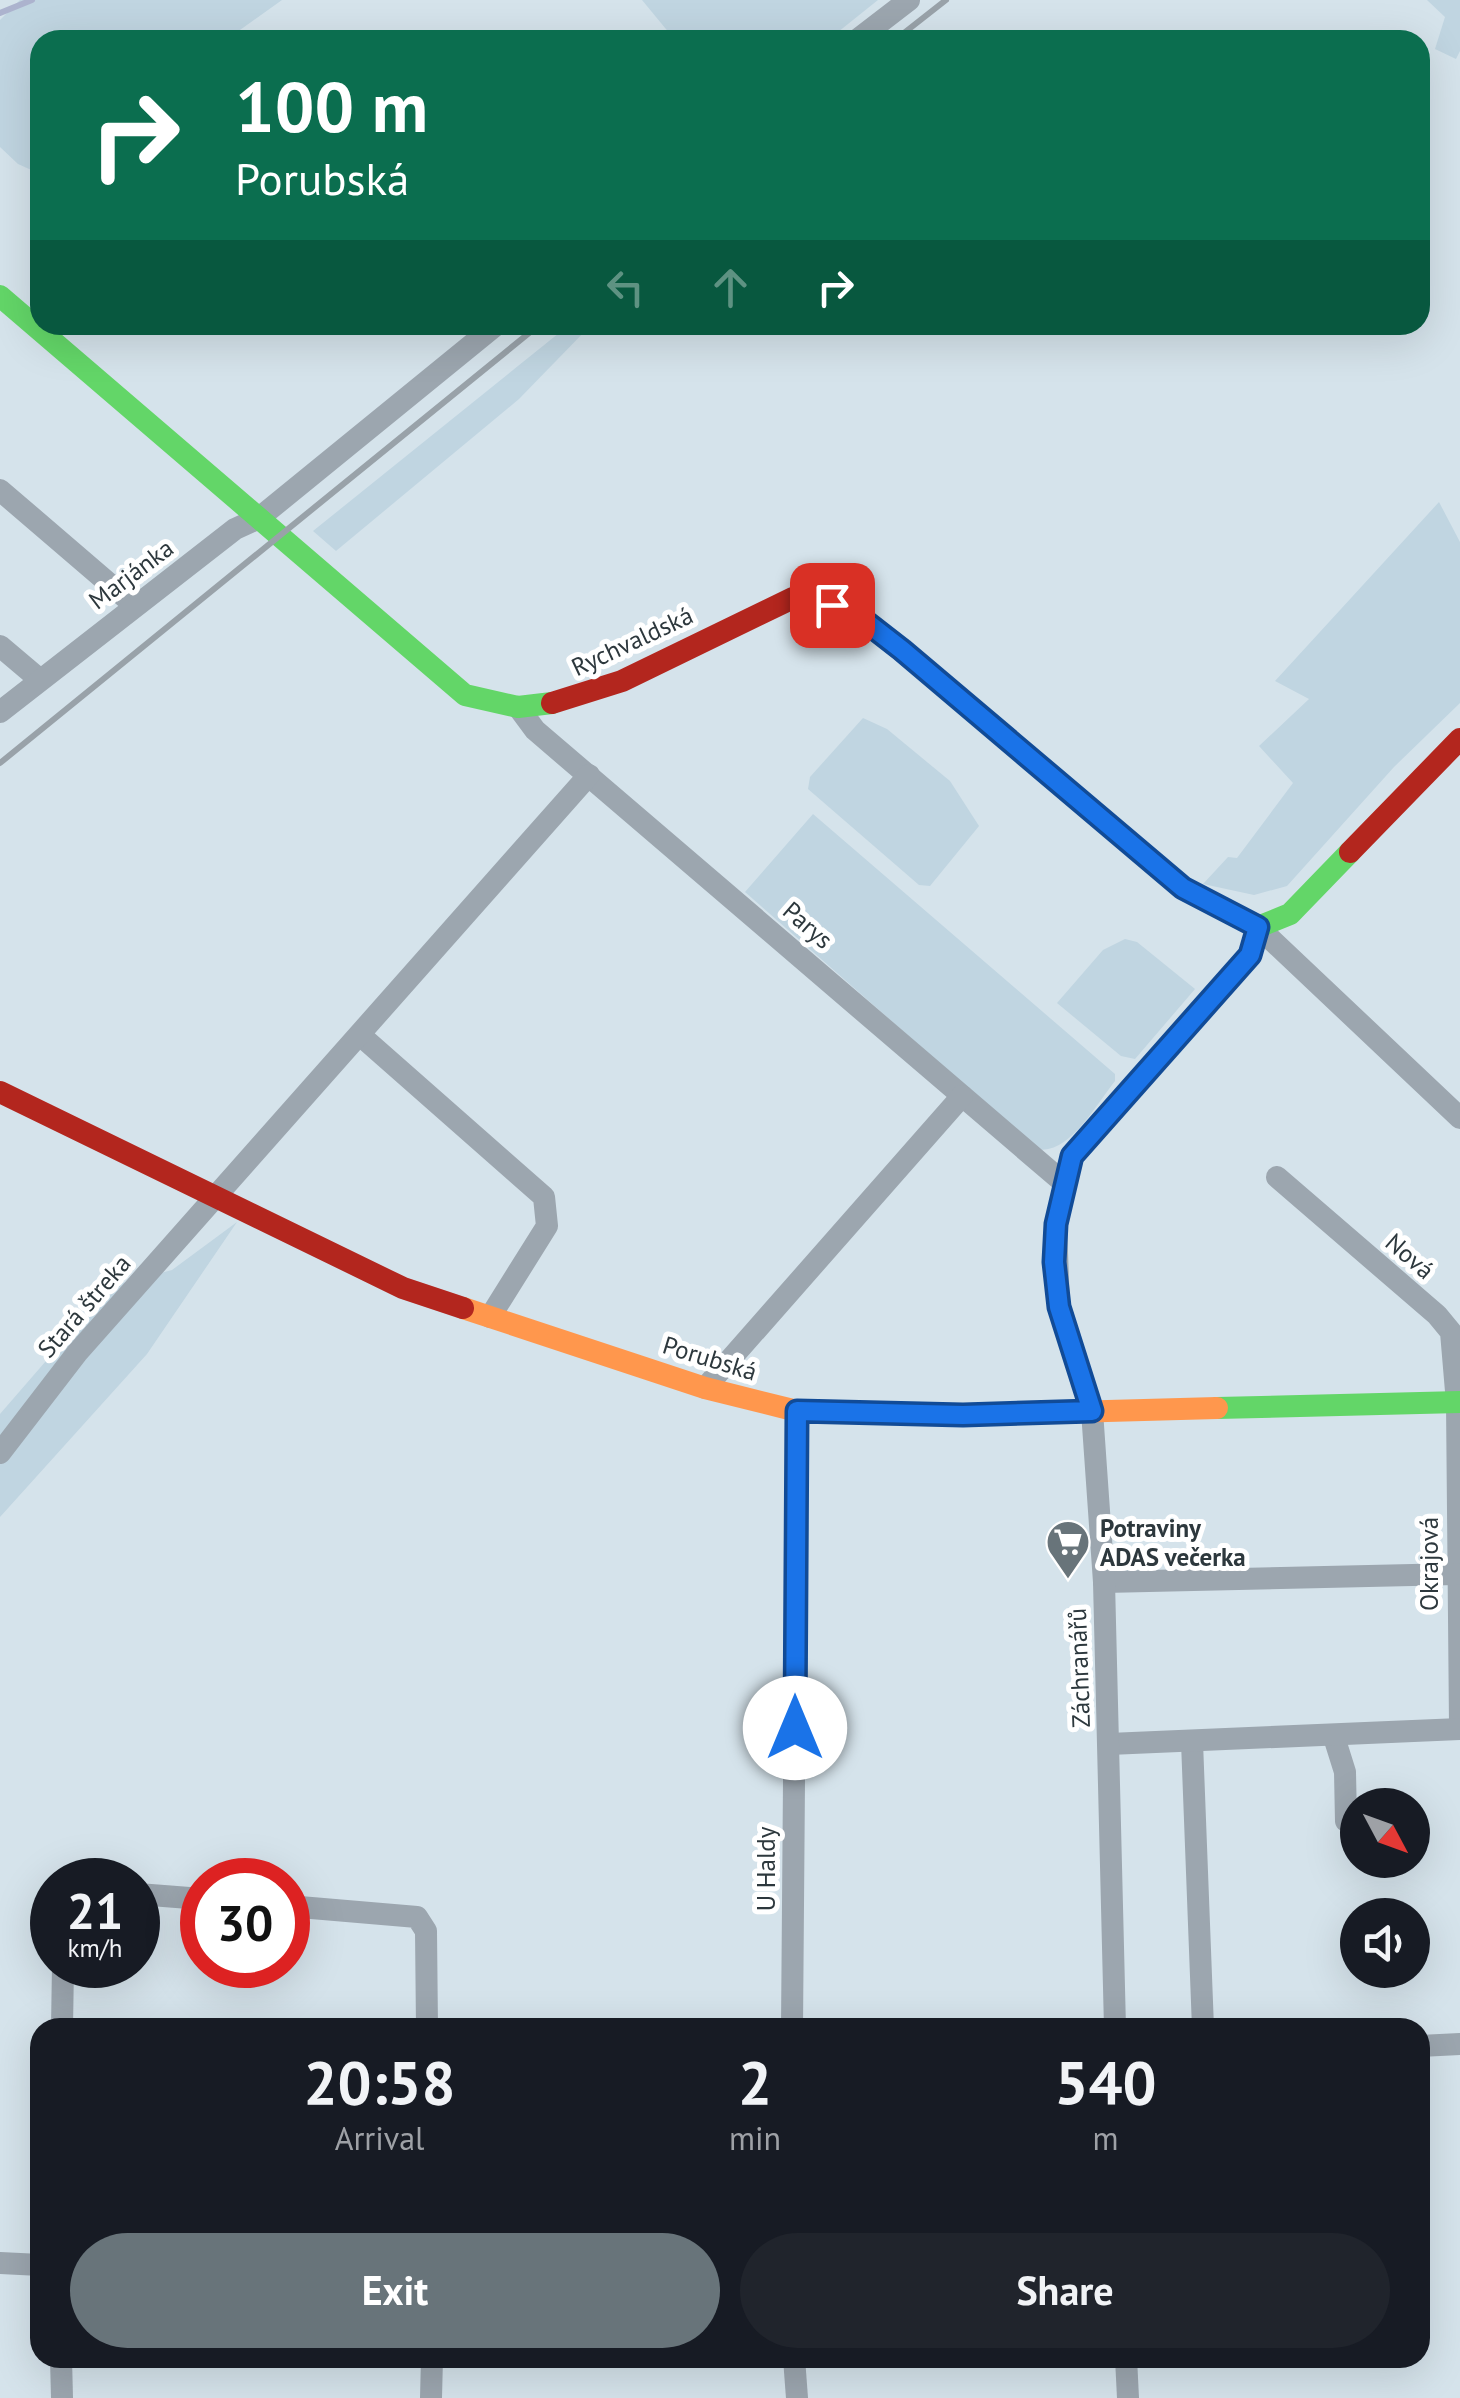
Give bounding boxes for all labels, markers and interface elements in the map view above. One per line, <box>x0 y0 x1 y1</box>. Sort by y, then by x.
text: 100 m <box>235 61 428 151</box>
icon: right <box>70 70 200 200</box>
text: Porubská <box>235 149 409 207</box>
icon: left <box>598 260 653 315</box>
icon: ahead <box>703 260 758 315</box>
icon: right <box>808 260 863 315</box>
street label: Marjánka <box>82 532 180 616</box>
pin <box>790 563 875 648</box>
icon: arrive <box>805 578 860 633</box>
street label: Rychvaldská <box>566 599 698 683</box>
street label: Parys <box>776 894 840 956</box>
street label: Nová <box>1379 1226 1441 1286</box>
street label: Stará štreka <box>30 1248 138 1364</box>
street label: Porubská <box>659 1329 761 1387</box>
place label: Potraviny ADAS večerka <box>1100 1512 1246 1573</box>
street label: Okrajová <box>1413 1517 1445 1611</box>
supermarket icon: Potraviny ADAS večerka <box>1045 1519 1091 1580</box>
street label: Záchranářů <box>1061 1608 1097 1728</box>
position arrow <box>743 1676 847 1780</box>
north arrow <box>1340 1788 1430 1878</box>
map controls <box>1340 1788 1430 1988</box>
street label: U Haldy <box>750 1826 782 1911</box>
speed limit sign: 30 <box>180 1858 310 1988</box>
text: 21 <box>67 1878 123 1943</box>
button: sound <box>1340 1898 1430 1988</box>
text: km/h <box>68 1932 122 1964</box>
text: 20:58 <box>303 2043 456 2121</box>
text: 2 <box>738 2043 772 2121</box>
text: 540 <box>1055 2043 1157 2121</box>
text: Arrival <box>335 2117 424 2159</box>
text: min <box>729 2117 781 2159</box>
text: m <box>1093 2117 1119 2159</box>
button: Exit <box>70 2233 720 2348</box>
button: Share <box>740 2233 1390 2348</box>

